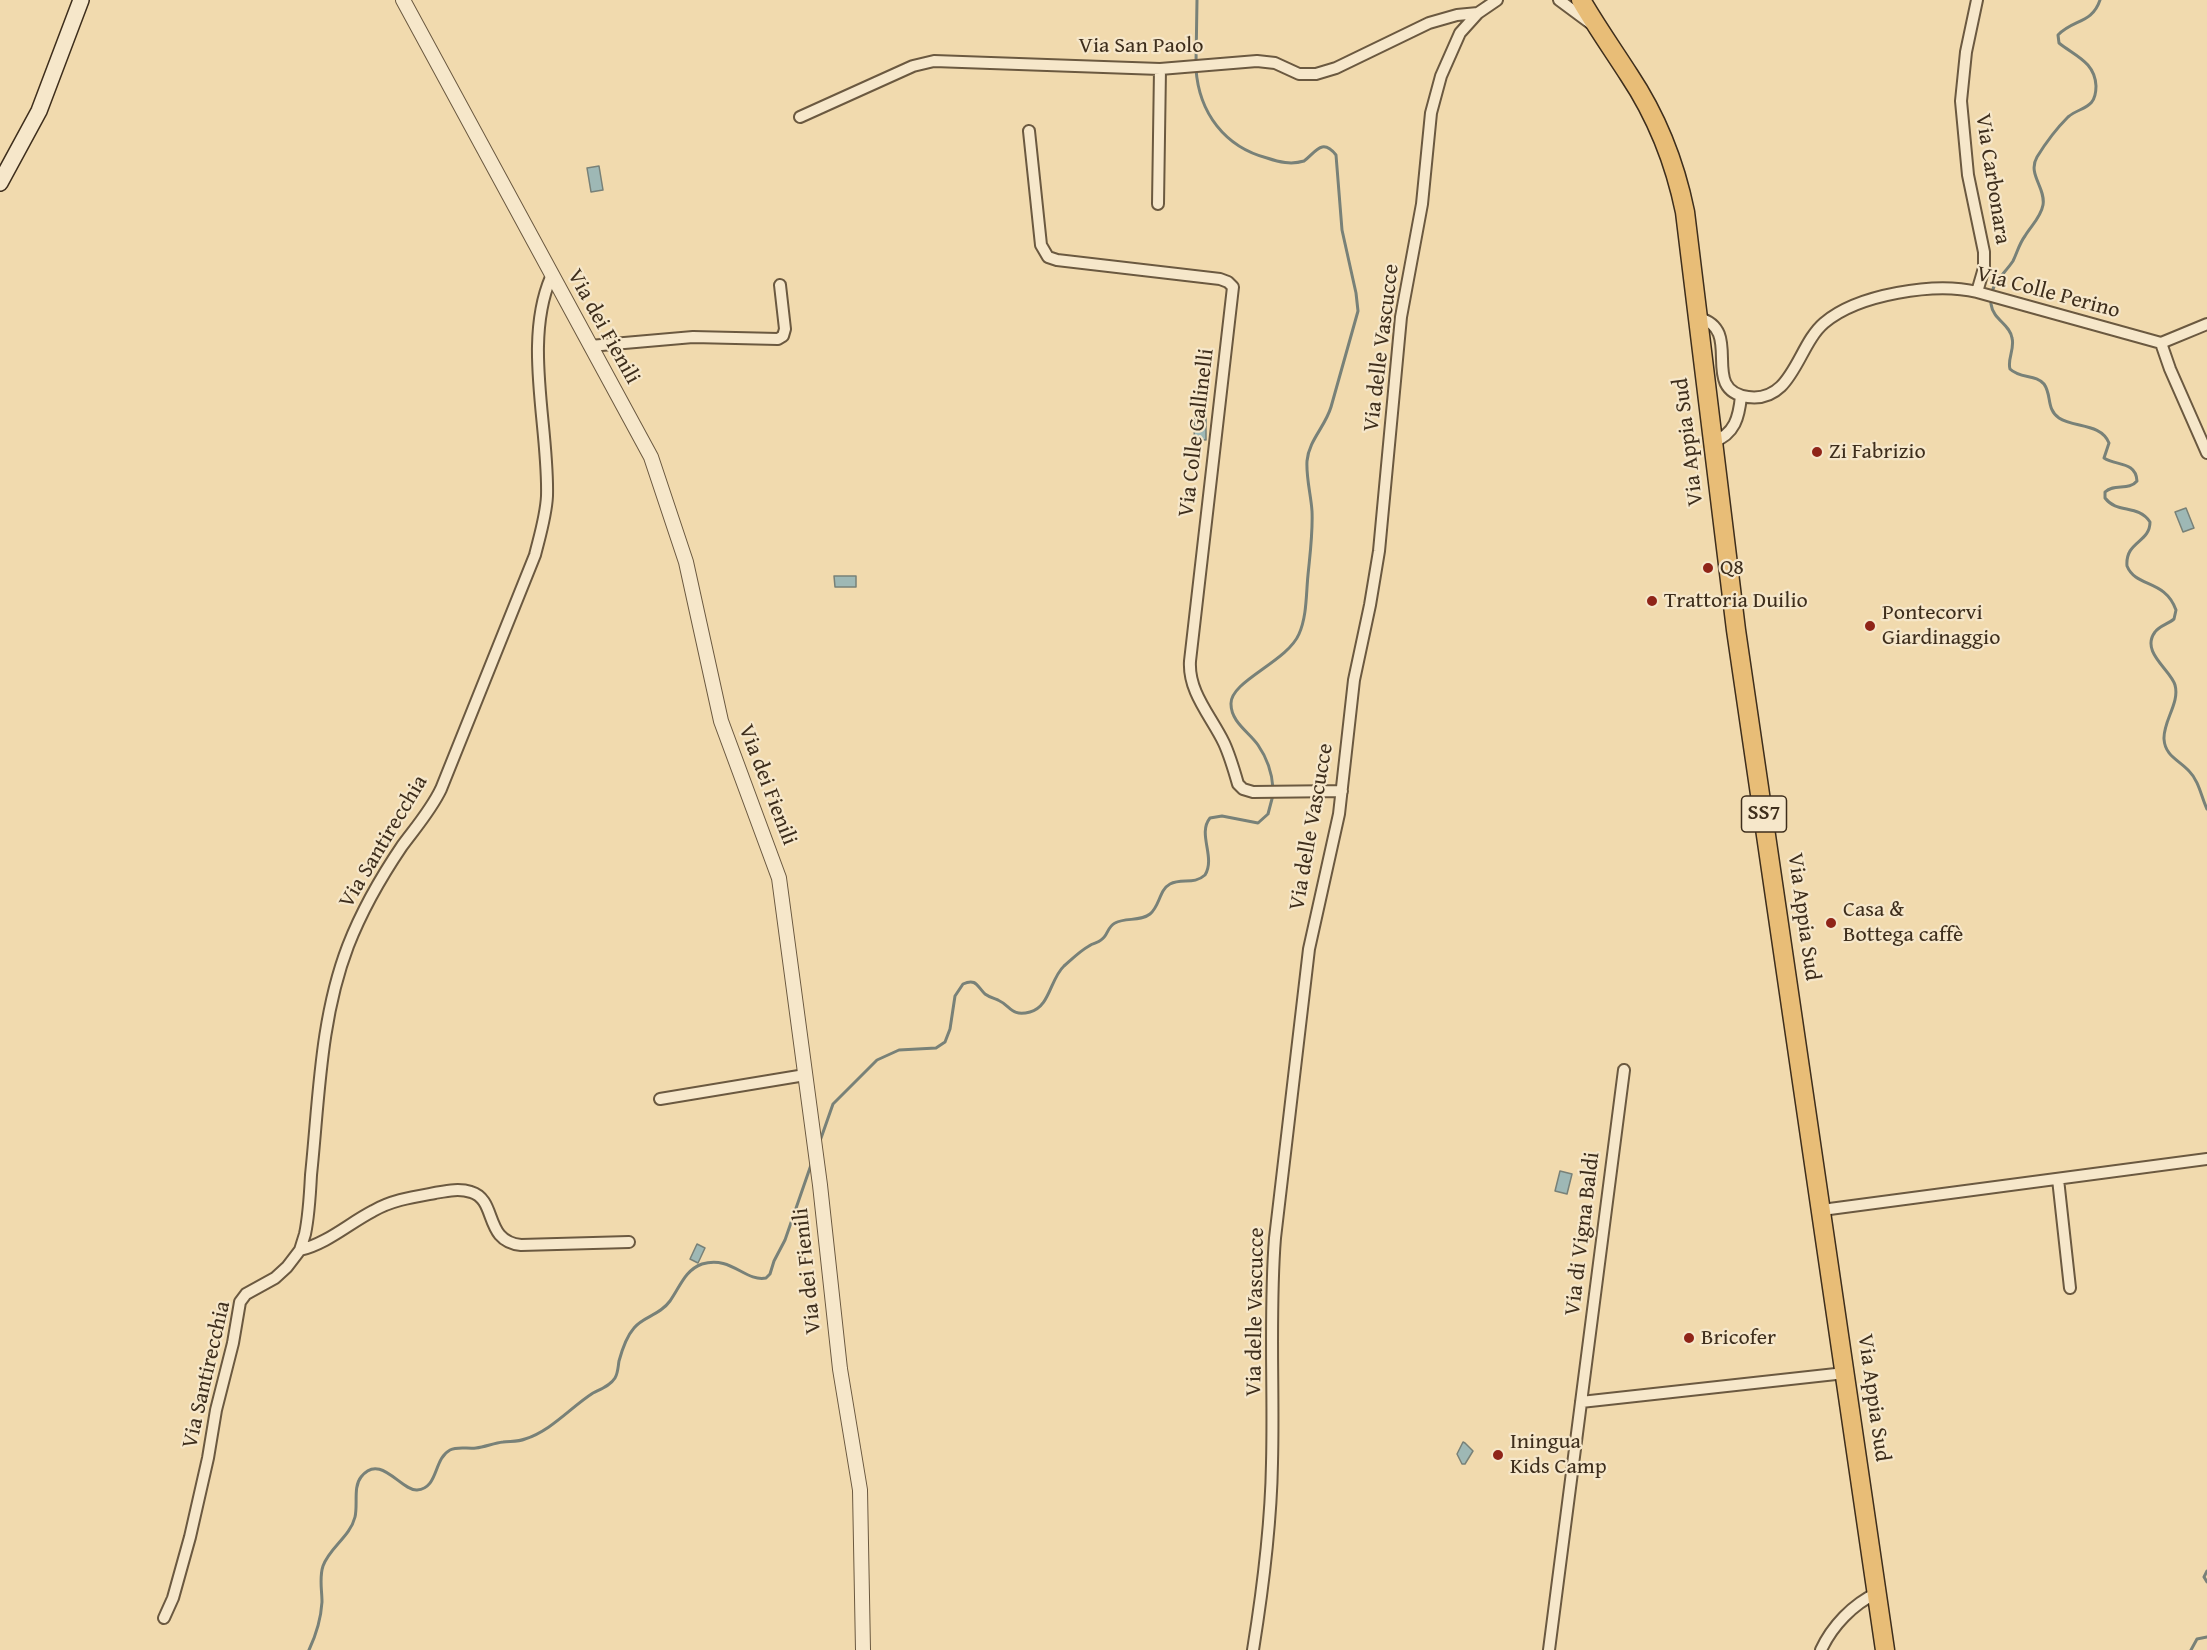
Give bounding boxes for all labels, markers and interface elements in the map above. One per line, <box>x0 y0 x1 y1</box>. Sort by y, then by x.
street label: Via San Paolo <box>1078 33 1204 59</box>
street label: Via Carbonara <box>1969 112 2015 246</box>
street label: Via Colle Perino <box>1973 261 2123 325</box>
street label: Via delle Vascucce <box>1359 262 1405 434</box>
street label: Via dei Fienili <box>561 265 645 389</box>
street label: Via Colle Gallinelli <box>1174 347 1220 519</box>
street label: Via Appia Sud <box>1668 377 1710 507</box>
place label: Zi Fabrizio <box>1829 439 1926 465</box>
marker: Zi Fabrizio <box>1810 445 1824 459</box>
place label: Q8 <box>1720 555 1744 581</box>
marker: Q8 <box>1701 561 1715 575</box>
place label: Trattoria Duilio <box>1664 588 1808 614</box>
marker: Trattoria Duilio <box>1645 594 1659 608</box>
place label: Pontecorvi Giardinaggio <box>1882 600 2000 652</box>
marker: Pontecorvi Giardinaggio <box>1863 619 1877 633</box>
street label: Via dei Fienili <box>732 721 802 849</box>
street label: Via delle Vascucce <box>1284 741 1340 913</box>
street label: Via Santirecchia <box>334 771 434 913</box>
road number: SS7 <box>1742 796 1786 832</box>
street label: Via Appia Sud <box>1781 851 1825 983</box>
place label: Casa & Bottega caffè <box>1843 897 1963 948</box>
marker: Casa & Bottega caffè <box>1824 916 1838 930</box>
street label: Via di Vigna Baldi <box>1560 1151 1606 1317</box>
street label: Via dei Fienili <box>788 1206 828 1336</box>
street label: Via delle Vascucce <box>1241 1227 1271 1397</box>
street label: Via Santirecchia <box>177 1299 237 1451</box>
place label: Bricofer <box>1701 1325 1776 1351</box>
marker: Bricofer <box>1682 1331 1696 1345</box>
street label: Via Appia Sud <box>1851 1332 1895 1464</box>
place label: Iningua Kids Camp <box>1510 1429 1607 1480</box>
marker: Iningua Kids Camp <box>1491 1448 1505 1462</box>

